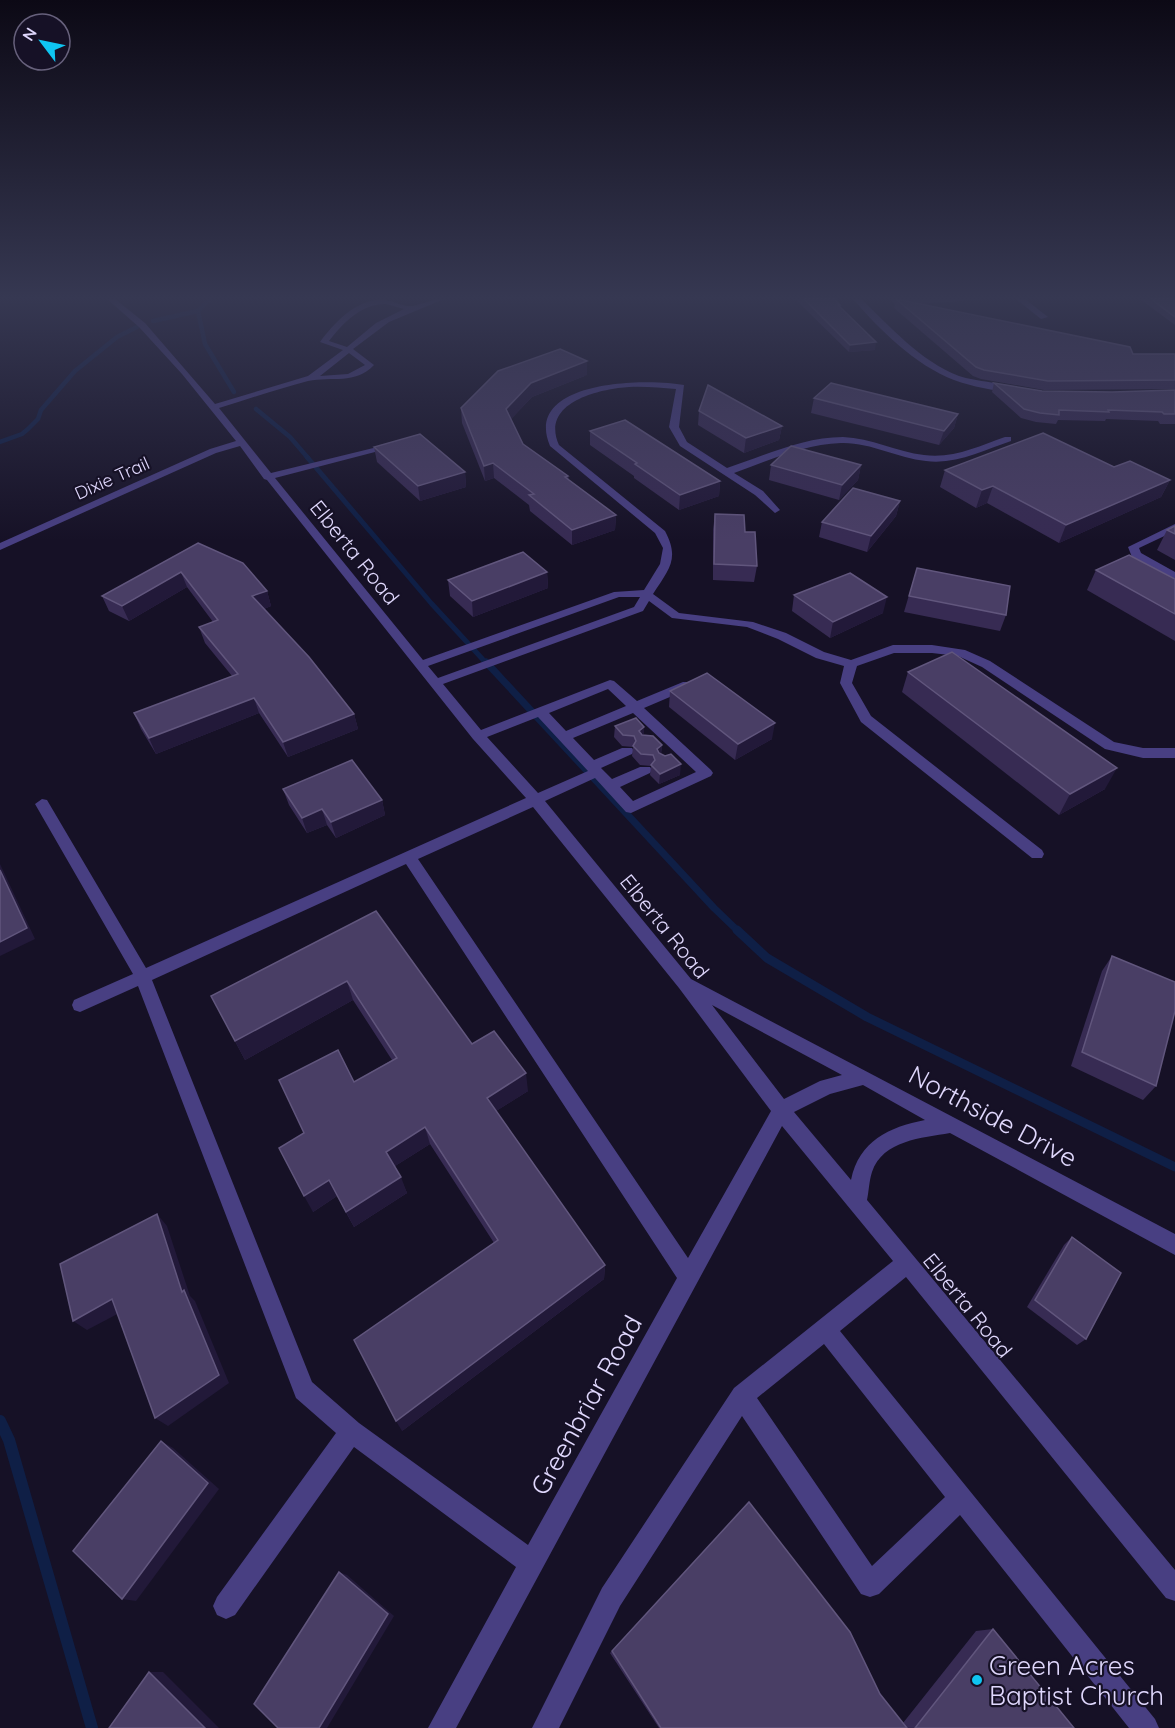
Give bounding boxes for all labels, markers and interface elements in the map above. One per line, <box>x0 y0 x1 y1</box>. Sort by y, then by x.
north arrow <box>12 12 72 72</box>
text: N <box>18 24 41 44</box>
street label: Dixie Trail <box>71 451 153 505</box>
street label: Elberta Road <box>305 494 405 610</box>
street label: Elberta Road <box>615 868 715 984</box>
street label: Northside Drive <box>903 1058 1083 1174</box>
street label: Elberta Road <box>918 1247 1018 1363</box>
street label: Greenbriar Road <box>523 1309 649 1501</box>
place label: Green Acres Baptist Church <box>989 1649 1164 1712</box>
marker: Green Acres Baptist Church <box>970 1673 984 1687</box>

